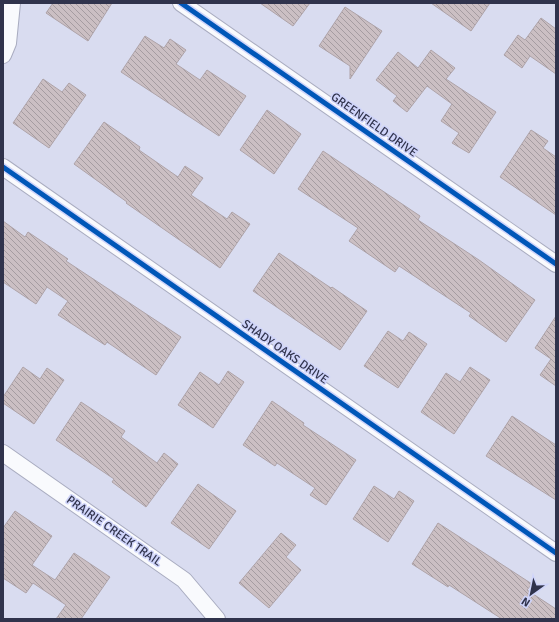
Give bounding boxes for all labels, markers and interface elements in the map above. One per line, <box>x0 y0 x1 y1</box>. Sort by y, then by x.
street label: GREENFIELD DRIVE <box>328 90 420 161</box>
street label: SHADY OAKS DRIVE <box>239 317 331 388</box>
street label: PRAIRIE CREEK TRAIL <box>63 492 165 570</box>
north arrow <box>511 574 551 614</box>
text: N <box>519 594 533 610</box>

